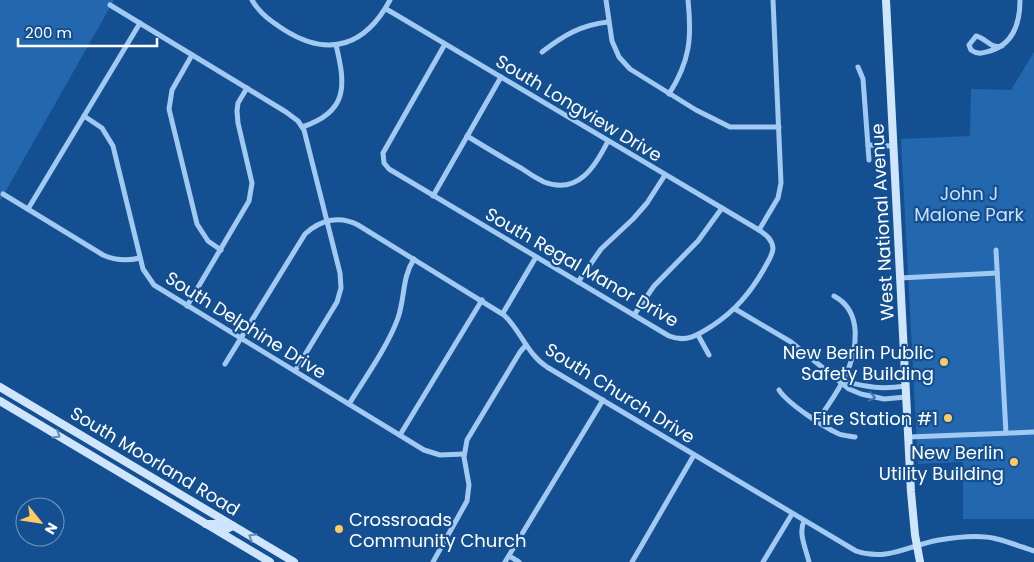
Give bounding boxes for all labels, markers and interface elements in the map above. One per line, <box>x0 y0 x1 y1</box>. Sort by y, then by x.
scale bar <box>18 15 156 47</box>
text: 200 m <box>25 22 72 43</box>
street label: South Longview Drive <box>491 48 667 168</box>
street label: West National Avenue <box>864 123 900 321</box>
park label: John J Malone Park <box>914 181 1025 227</box>
street label: South Regal Manor Drive <box>481 201 683 333</box>
street label: South Delphine Drive <box>161 265 331 385</box>
street label: South Church Drive <box>540 337 700 449</box>
place label: New Berlin Public Safety Building <box>783 340 934 386</box>
marker: New Berlin Public Safety Building <box>938 356 950 368</box>
one-way arrow <box>868 391 877 401</box>
street label: South Moorland Road <box>66 400 244 522</box>
place label: Fire Station #1 <box>813 406 938 431</box>
marker: Fire Station #1 <box>942 412 954 424</box>
one-way arrow <box>51 429 60 439</box>
place label: New Berlin Utility Building <box>879 440 1004 486</box>
marker: New Berlin Utility Building <box>1008 456 1020 468</box>
north arrow <box>15 497 65 547</box>
place label: Crossroads Community Church <box>349 507 527 553</box>
text: N <box>40 519 63 538</box>
marker: Crossroads Community Church <box>333 523 345 535</box>
one-way arrow <box>249 534 258 544</box>

